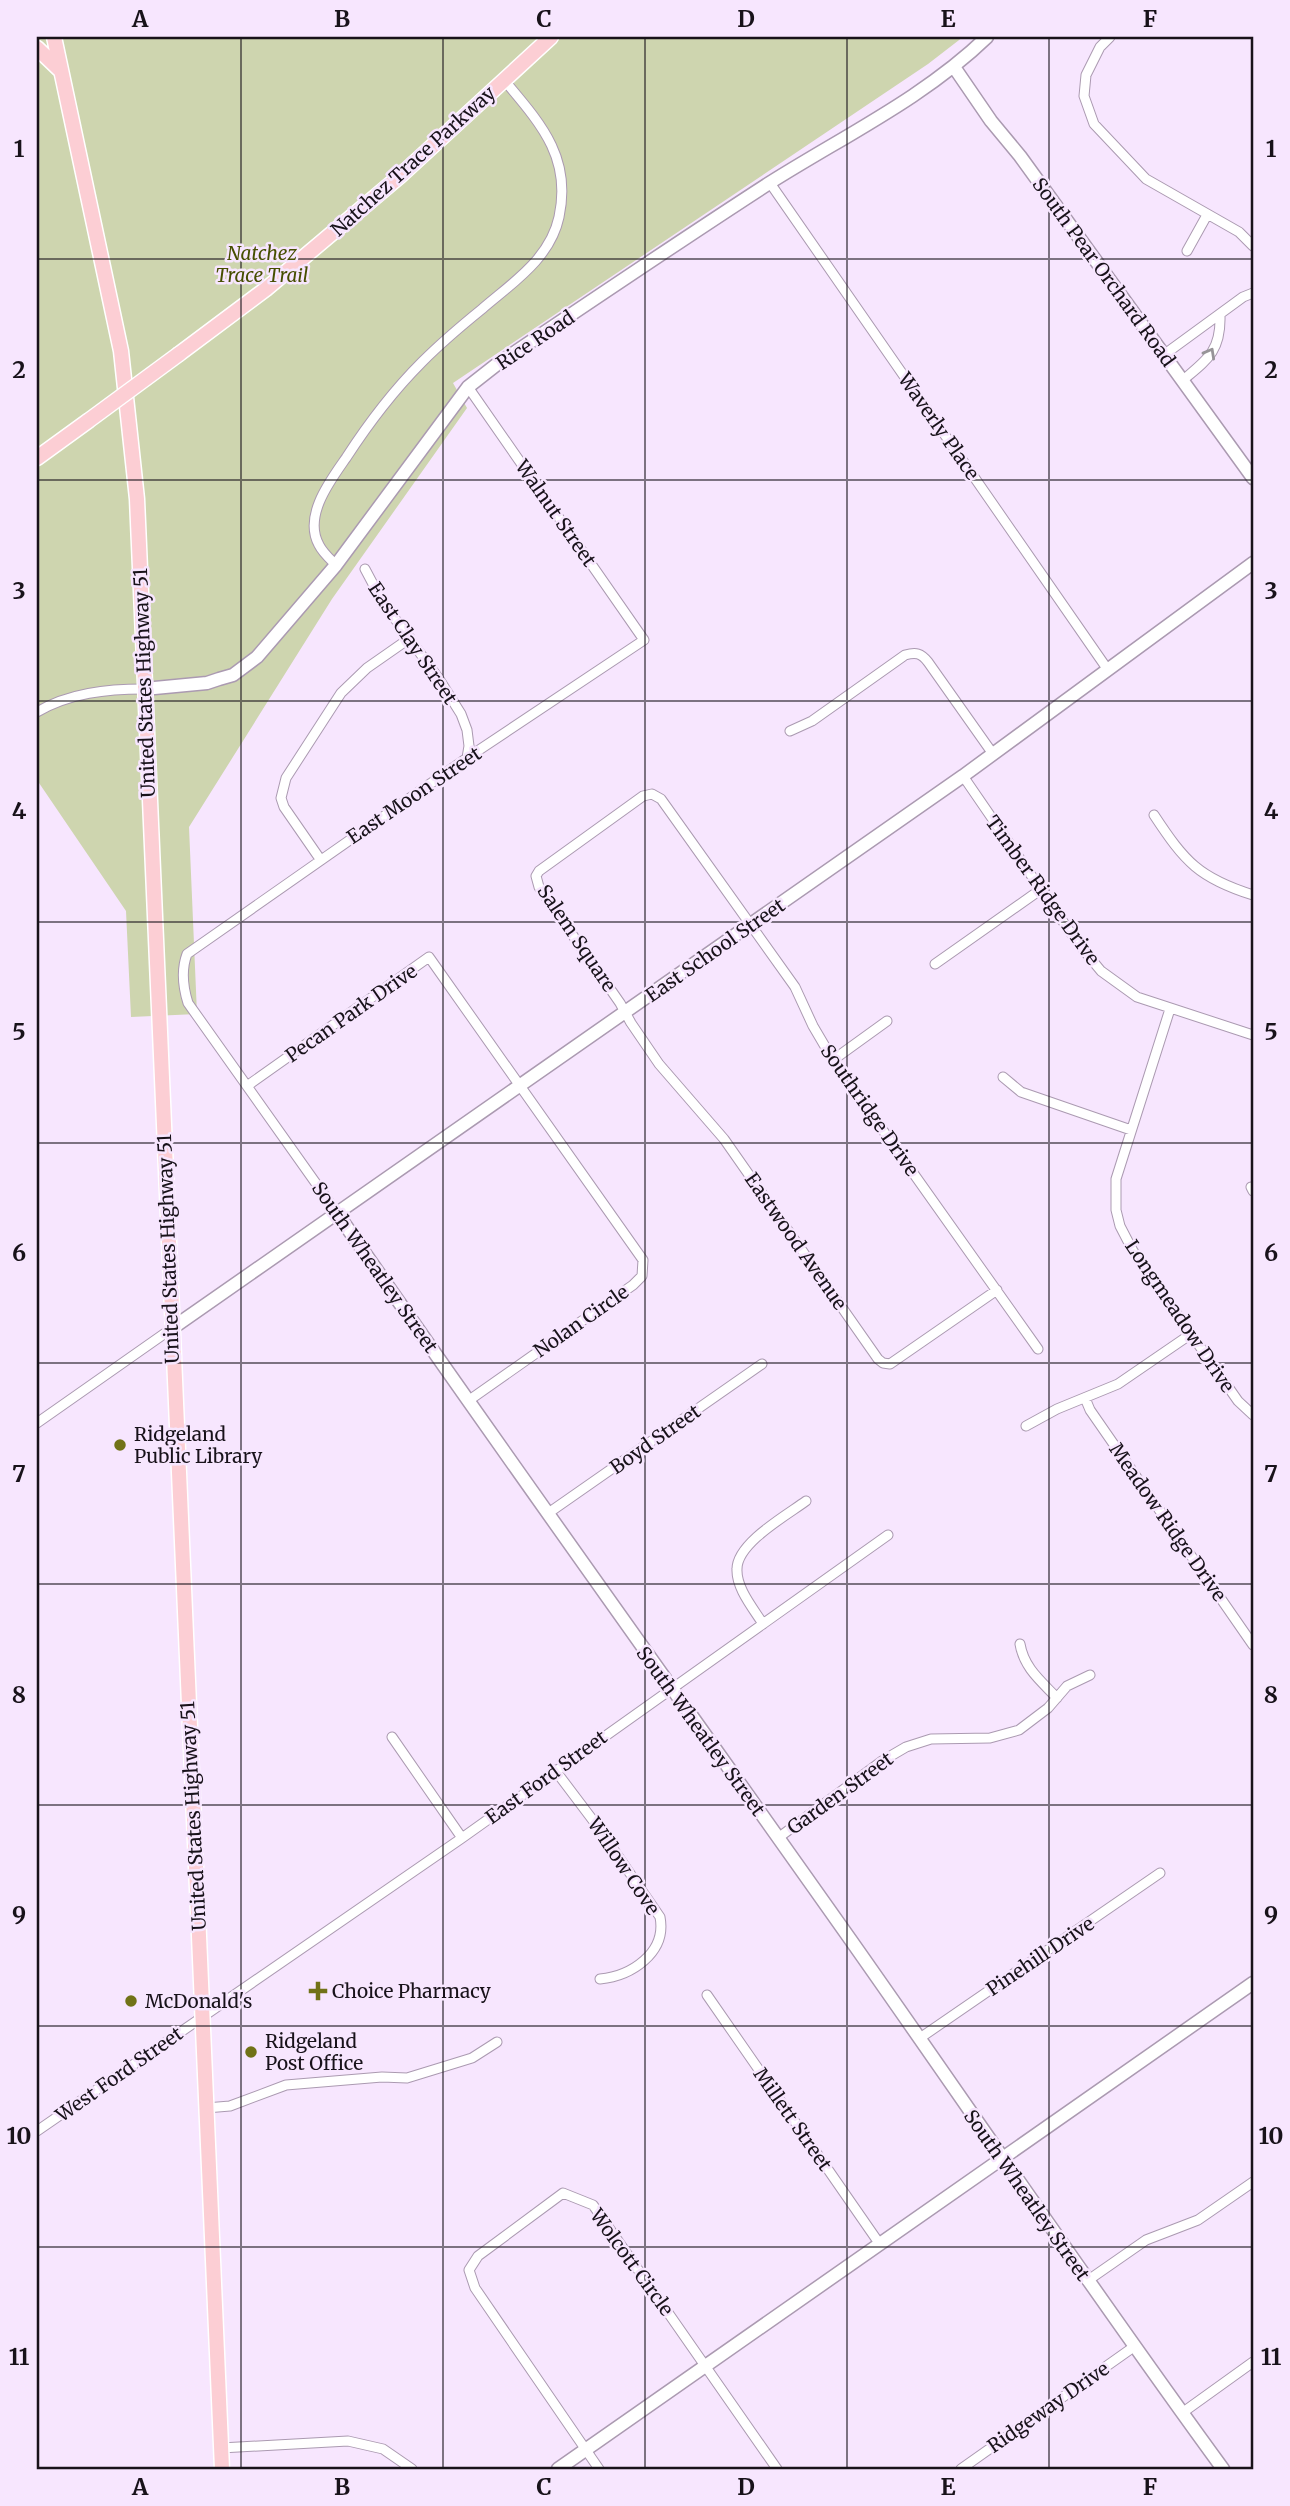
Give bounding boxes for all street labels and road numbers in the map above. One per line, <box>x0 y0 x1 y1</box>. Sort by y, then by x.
street label: Natchez Trace Parkway <box>326 81 500 241</box>
street label: South Pear Orchard Road <box>1027 173 1181 371</box>
street label: Rice Road <box>491 305 579 375</box>
street label: Waverly Place <box>893 367 985 484</box>
street label: Walnut Street <box>510 454 602 571</box>
street label: United States Highway 51 <box>128 567 160 798</box>
street label: East Clay Street <box>363 577 463 709</box>
street label: East Moon Street <box>342 741 486 849</box>
street label: Timber Ridge Drive <box>981 811 1105 969</box>
street label: Salem Square <box>532 880 622 996</box>
street label: East School Street <box>641 893 790 1007</box>
street label: Pecan Park Drive <box>281 959 421 1067</box>
street label: Southridge Drive <box>816 1040 924 1181</box>
street label: United States Highway 51 <box>152 1133 184 1364</box>
street label: Eastwood Avenue <box>740 1168 852 1314</box>
street label: South Wheatley Street <box>307 1177 444 1358</box>
street label: Longmeadow Drive <box>1120 1235 1240 1397</box>
street label: Nolan Circle <box>529 1279 633 1362</box>
street label: Boyd Street <box>605 1399 705 1479</box>
street label: Meadow Ridge Drive <box>1104 1438 1232 1606</box>
street label: South Wheatley Street <box>631 1642 771 1821</box>
street label: United States Highway 51 <box>175 1700 211 1931</box>
street label: East Ford Street <box>481 1725 612 1829</box>
street label: Garden Street <box>782 1746 898 1839</box>
street label: Willow Cove <box>582 1812 665 1919</box>
street label: Pinehill Drive <box>982 1911 1099 2001</box>
street label: West Ford Street <box>50 2021 188 2127</box>
street label: Millett Street <box>749 2063 838 2176</box>
street label: South Wheatley Street <box>959 2105 1096 2286</box>
street label: Wolcott Circle <box>585 2203 679 2320</box>
street label: Ridgeway Drive <box>983 2356 1113 2458</box>

